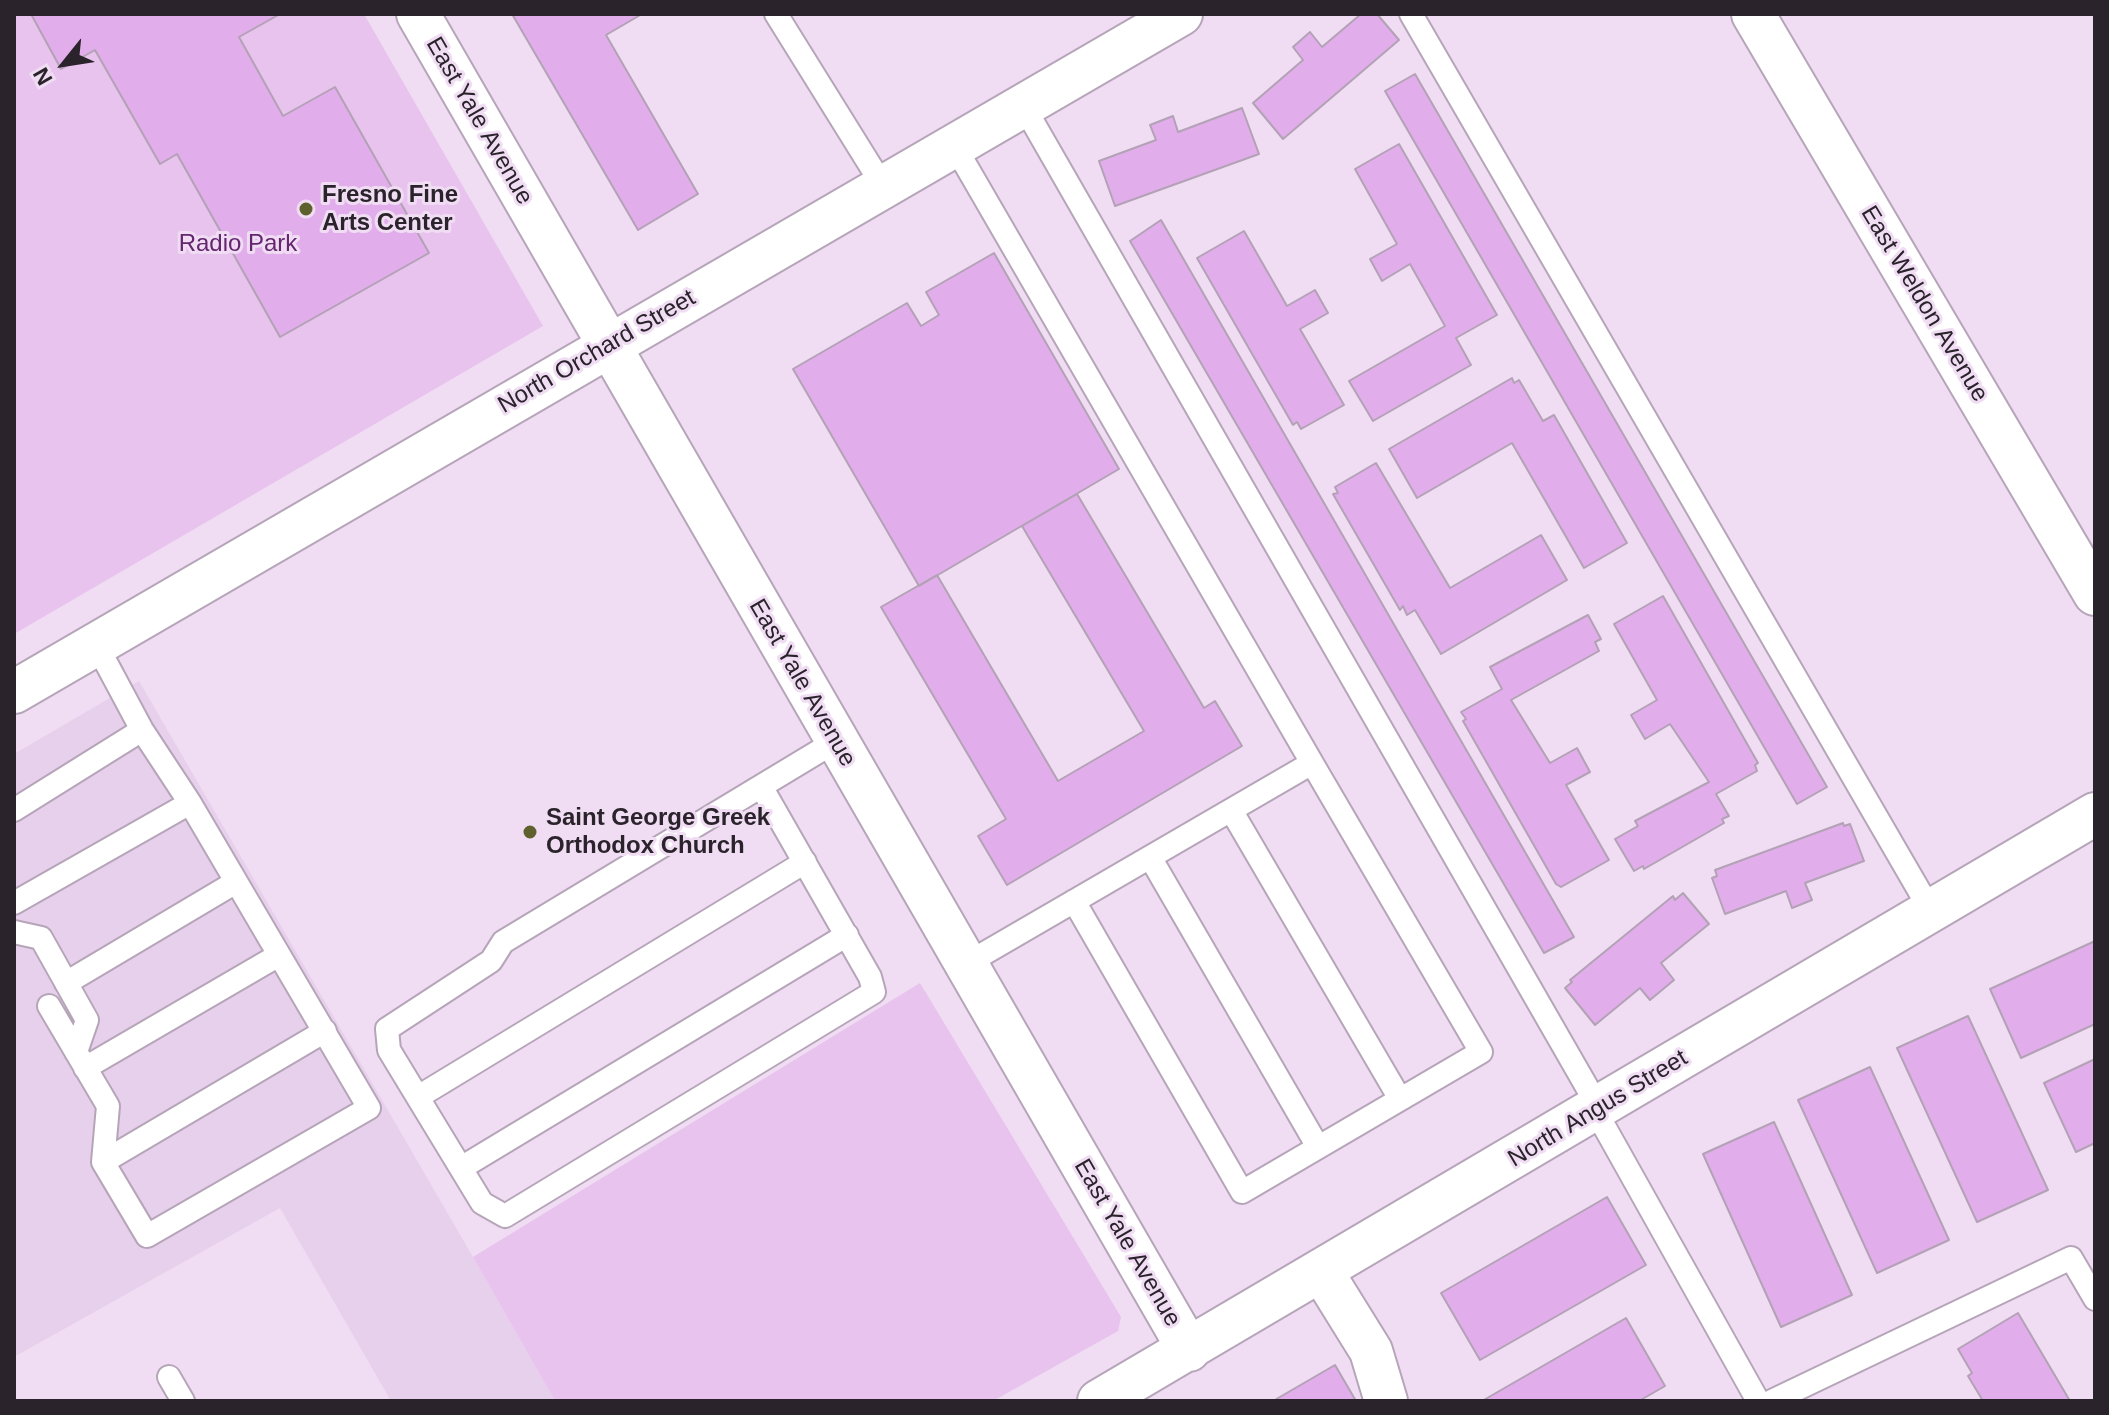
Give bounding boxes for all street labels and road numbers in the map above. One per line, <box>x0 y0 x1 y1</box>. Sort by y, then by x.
street label: East Yale Avenue <box>419 32 539 210</box>
street label: East Weldon Avenue <box>1854 201 1994 407</box>
street label: North Orchard Street <box>493 284 701 420</box>
street label: East Yale Avenue <box>742 594 862 772</box>
street label: North Angus Street <box>1503 1044 1693 1174</box>
street label: East Yale Avenue <box>1067 1154 1187 1332</box>

